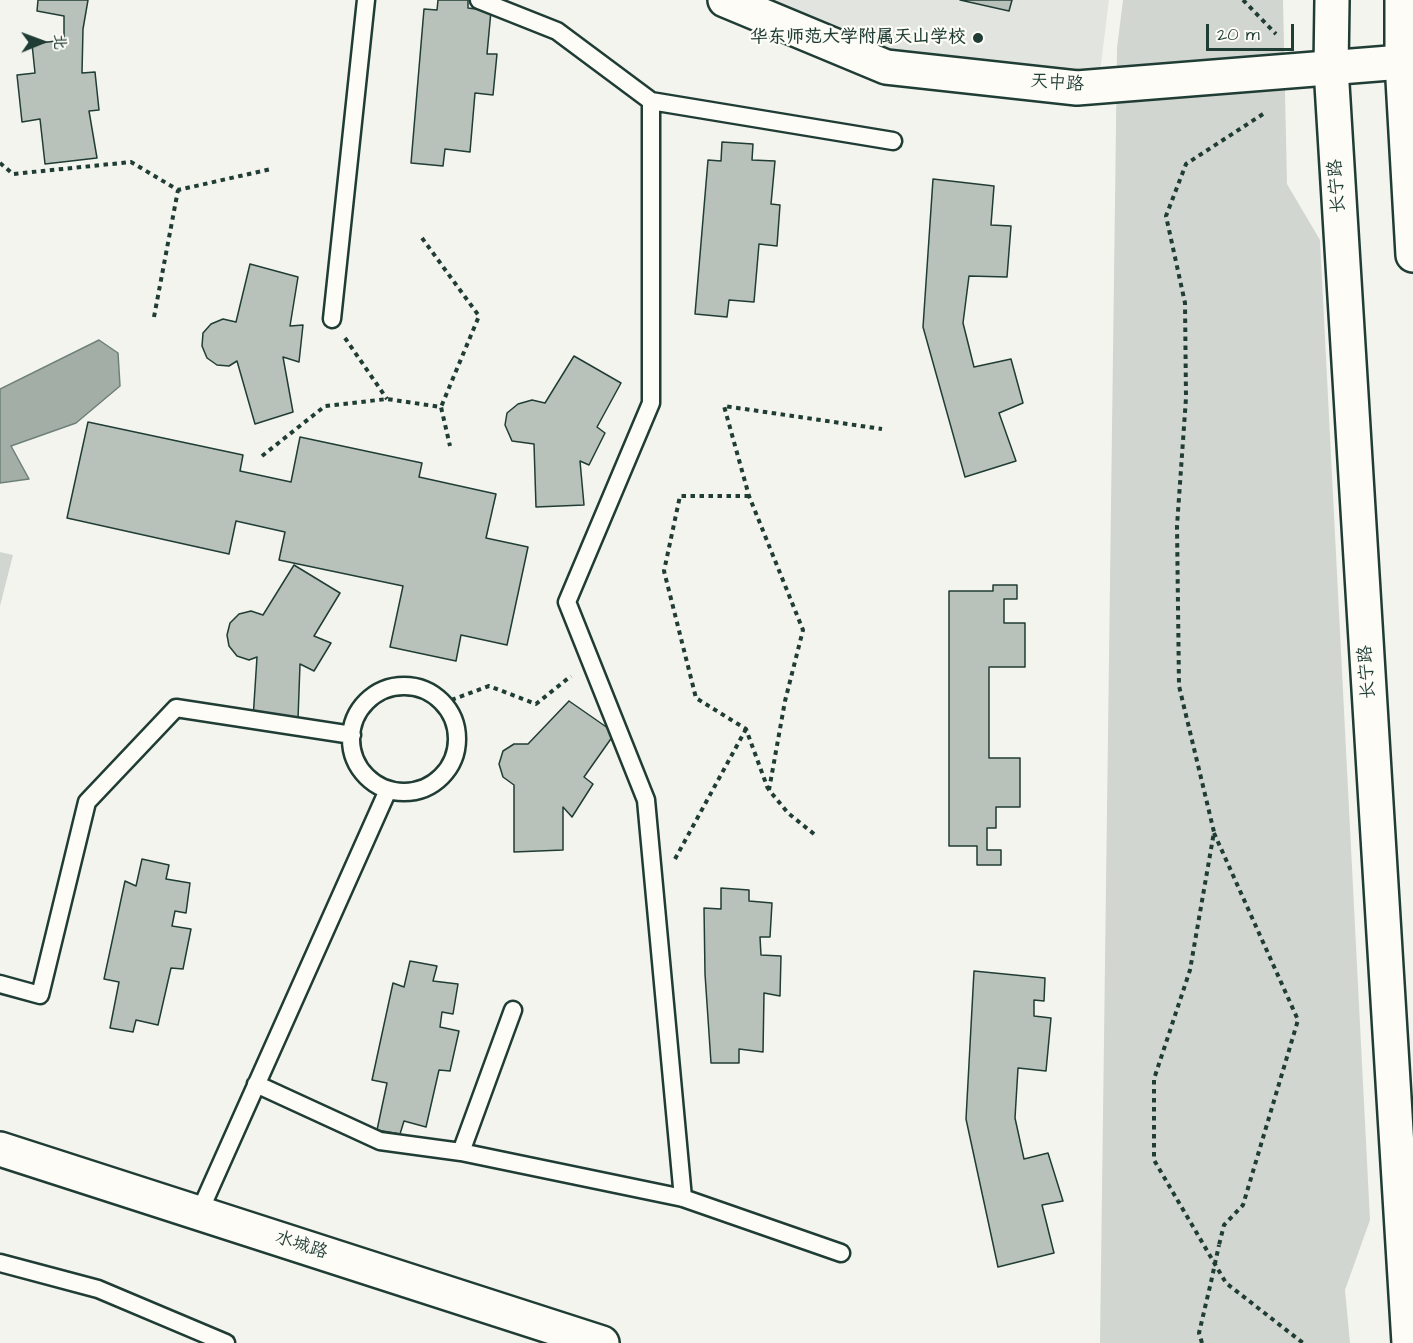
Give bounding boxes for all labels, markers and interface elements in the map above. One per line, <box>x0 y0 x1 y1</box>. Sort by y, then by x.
north arrow <box>12 12 72 72</box>
scale bar <box>1209 12 1298 50</box>
text: 20 m <box>1217 22 1260 47</box>
place label: 华东师范大学附属天山学校 <box>750 27 966 49</box>
marker: 华东师范大学附属天山学校 <box>971 31 985 45</box>
text: 北 <box>49 33 71 50</box>
street label: 天中路 <box>1029 71 1085 97</box>
street label: 长宁路 <box>1325 158 1351 214</box>
street label: 长宁路 <box>1355 644 1381 700</box>
street label: 水城路 <box>272 1227 330 1265</box>

